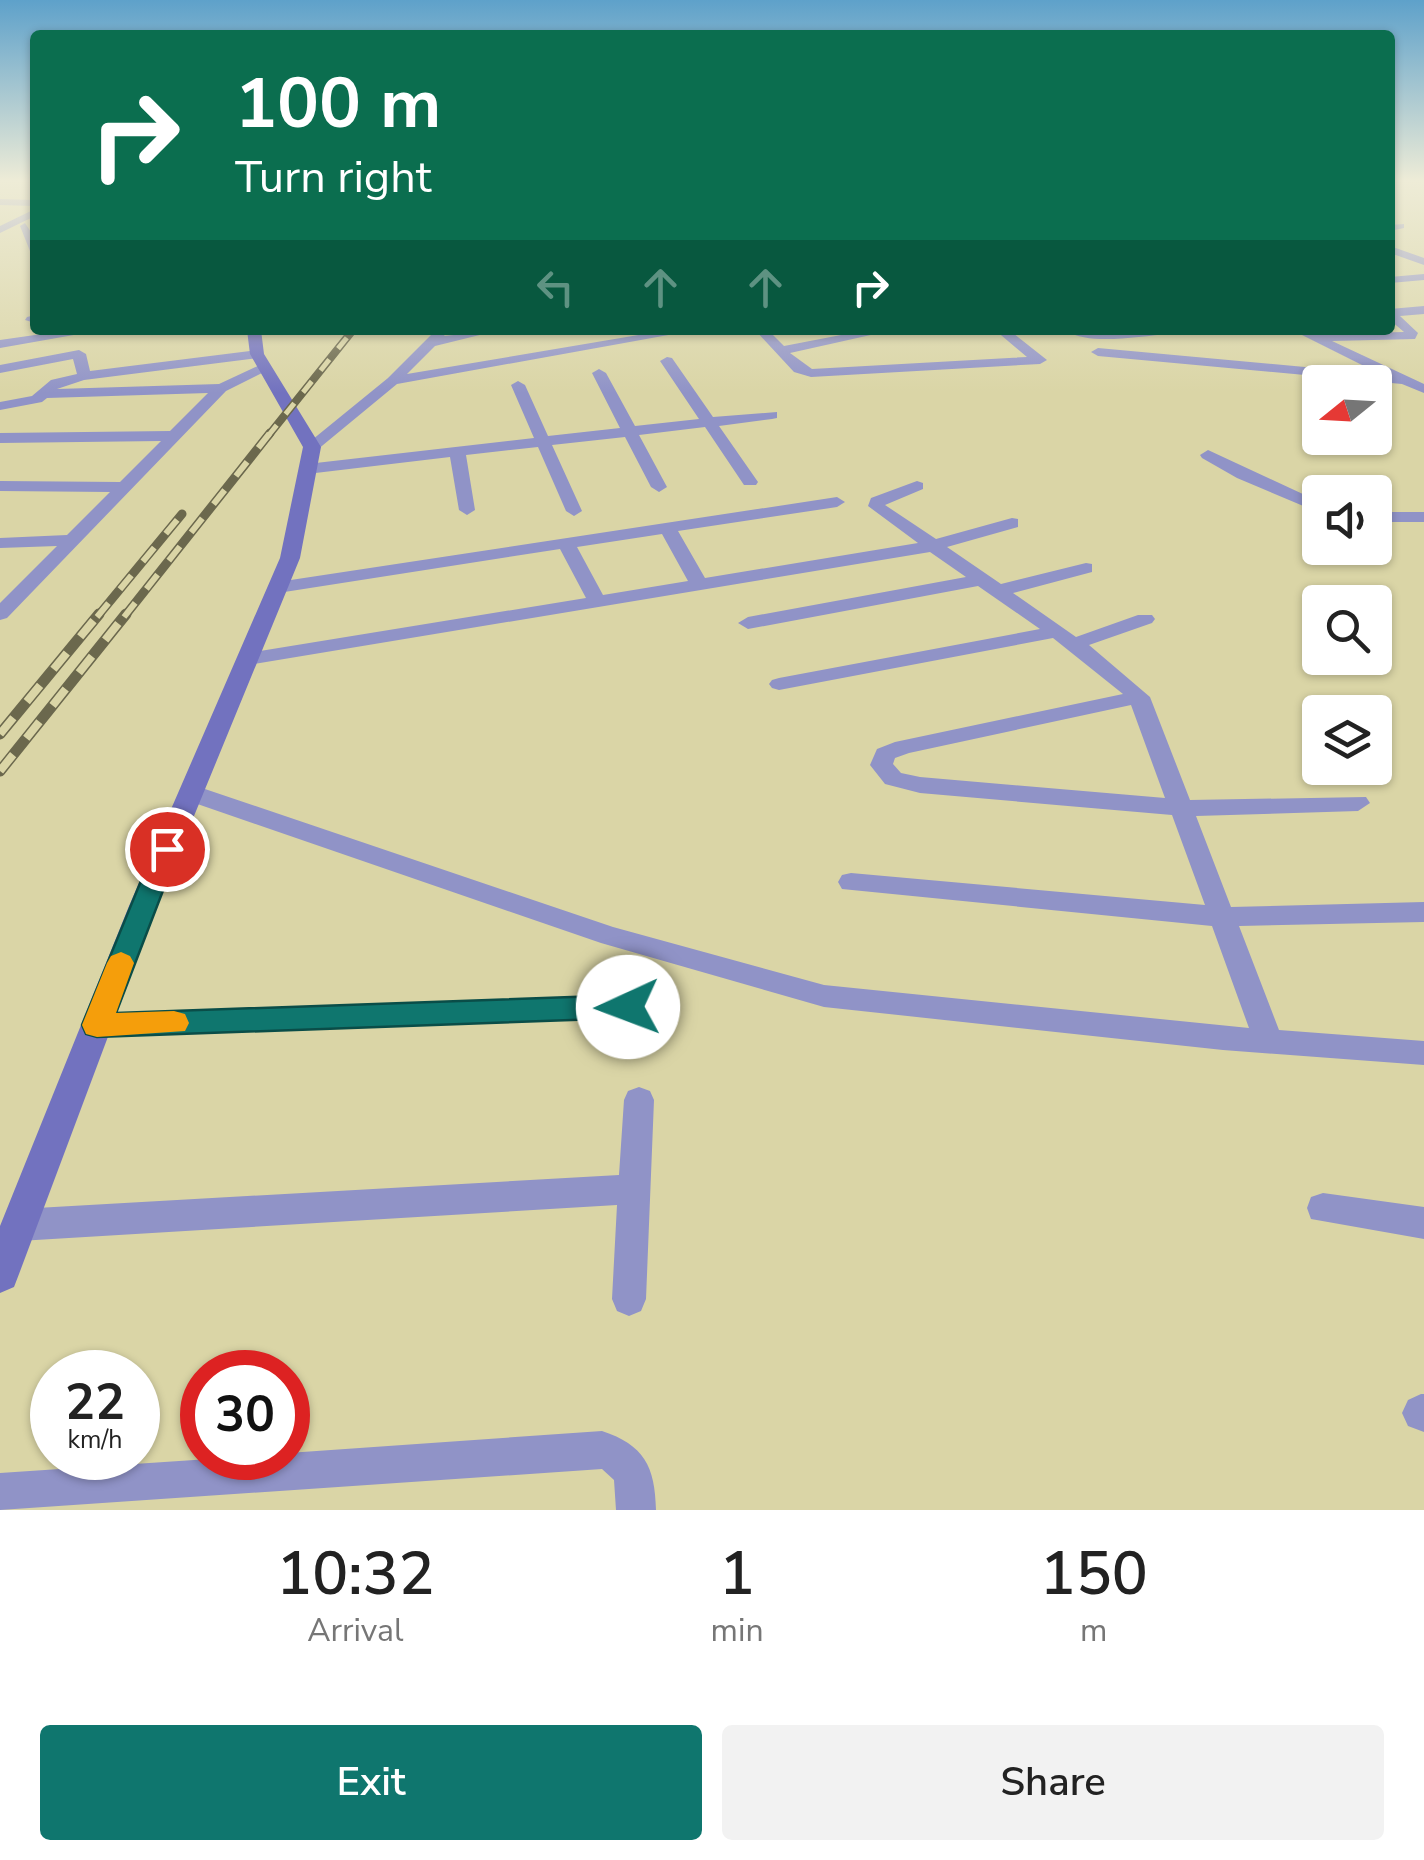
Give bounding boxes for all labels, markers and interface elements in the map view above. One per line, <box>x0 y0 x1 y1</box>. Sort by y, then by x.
text: 100 m <box>235 56 441 152</box>
icon: right <box>70 70 200 200</box>
text: Turn right <box>235 147 432 208</box>
icon: left <box>528 260 583 315</box>
icon: ahead <box>633 260 688 315</box>
icon: ahead <box>738 260 793 315</box>
icon: right <box>843 260 898 315</box>
north arrow <box>1302 365 1392 455</box>
map controls <box>1302 365 1392 785</box>
button: sound <box>1302 475 1392 565</box>
button: search <box>1302 585 1392 675</box>
button: layers <box>1302 695 1392 785</box>
pin <box>125 807 210 892</box>
icon: arrive <box>140 822 195 877</box>
position arrow <box>576 955 680 1059</box>
speed limit sign: 30 <box>180 1350 310 1480</box>
text: 22 <box>65 1368 125 1437</box>
text: km/h <box>67 1423 123 1457</box>
text: 10:32 <box>276 1533 434 1615</box>
text: 1 <box>719 1533 755 1615</box>
text: 150 <box>1040 1533 1148 1615</box>
text: Arrival <box>307 1609 403 1652</box>
text: min <box>711 1609 764 1652</box>
text: m <box>1080 1609 1108 1652</box>
button: Exit <box>40 1725 702 1840</box>
button: Share <box>722 1725 1384 1840</box>

